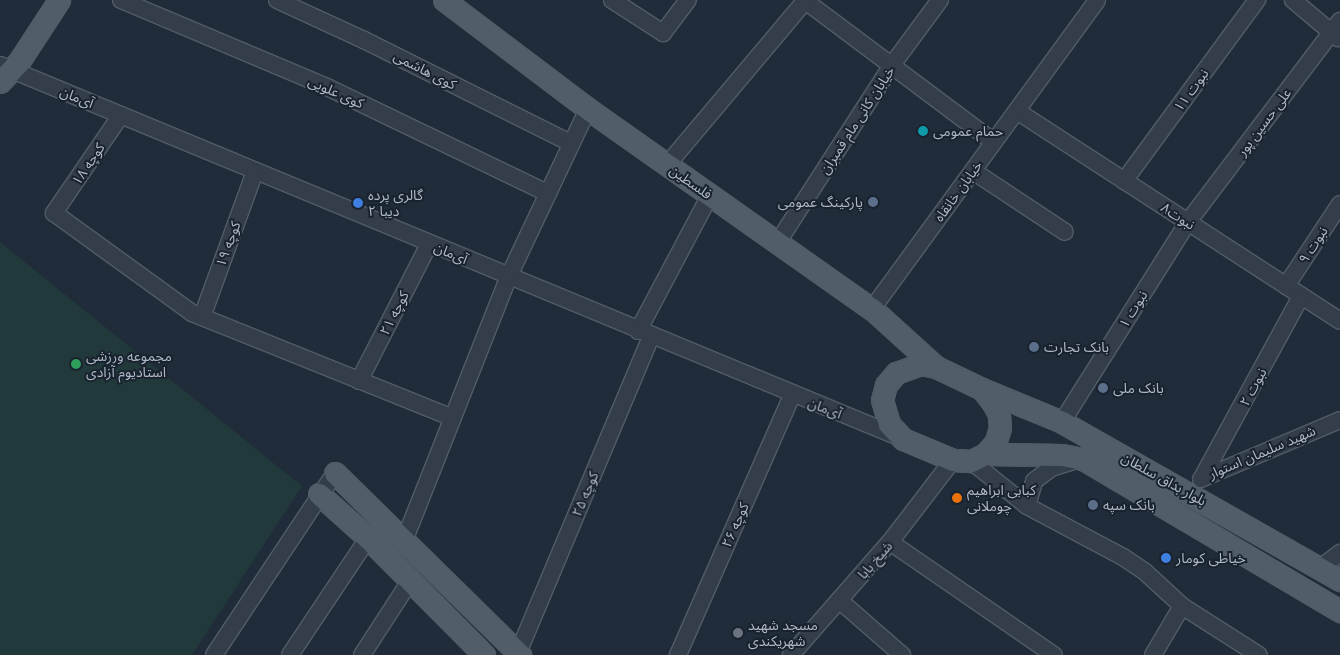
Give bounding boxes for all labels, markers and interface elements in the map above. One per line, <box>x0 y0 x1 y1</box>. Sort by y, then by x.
street label: کوی هاشمی <box>391 47 459 93</box>
street label: خیابان کانی مام قمبران <box>816 63 898 177</box>
street label: نبوت ۱۱ <box>1170 65 1212 115</box>
street label: کوی علویی <box>306 72 366 112</box>
street label: آی‌مان <box>58 83 96 111</box>
street label: علی حسین پور <box>1233 85 1295 159</box>
place label: حمام عمومی <box>933 123 1003 139</box>
marker: حمام عمومی <box>917 125 929 137</box>
street label: کوچه ۱۸ <box>68 140 108 188</box>
street label: خیابان خانقاه <box>930 157 986 225</box>
street label: فلسطین <box>667 161 715 203</box>
place label: گالری پرده دیبا ۲ <box>368 187 423 220</box>
place label: پارکینگ عمومی <box>778 194 863 210</box>
marker: پارکینگ عمومی <box>867 196 879 208</box>
marker: گالری پرده دیبا ۲ <box>352 197 364 209</box>
street label: نبوت۸ <box>1158 199 1198 233</box>
street label: کوچه ۱۹ <box>212 219 244 269</box>
street label: نبوت ۹ <box>1295 223 1331 267</box>
street label: آی‌مان <box>432 238 470 268</box>
street label: نبوت ۱ <box>1115 287 1151 331</box>
street label: کوچه ۲۱ <box>376 288 412 338</box>
place label: بانک تجارت <box>1044 339 1109 355</box>
marker: بانک تجارت <box>1028 341 1040 353</box>
place label: مجموعه ورزشی استادیوم آزادی <box>86 348 172 381</box>
marker: مجموعه ورزشی استادیوم آزادی <box>70 358 82 370</box>
street label: نبوت ۲ <box>1236 365 1270 409</box>
place label: بانک ملی <box>1113 380 1164 396</box>
marker: بانک ملی <box>1097 382 1109 394</box>
street label: آی‌مان <box>806 394 844 422</box>
street label: شهید سلیمان استوار <box>1206 422 1318 482</box>
street label: بلوار بداق سلطان <box>1119 449 1209 509</box>
street label: کوچه ۲۵ <box>568 469 602 519</box>
place label: کبابی ابراهیم چوملانی <box>967 482 1036 514</box>
marker: کبابی ابراهیم چوملانی <box>951 492 963 504</box>
place label: بانک سپه <box>1103 497 1155 513</box>
marker: بانک سپه <box>1087 499 1099 511</box>
street label: کوچه ۲۶ <box>718 500 752 550</box>
street label: شیخ بابا <box>854 538 896 582</box>
place label: خیاطی کومار <box>1176 550 1246 566</box>
marker: خیاطی کومار <box>1160 552 1172 564</box>
place label: مسجد شهید شهریکندی <box>748 617 818 650</box>
marker: مسجد شهید شهریکندی <box>732 627 744 639</box>

